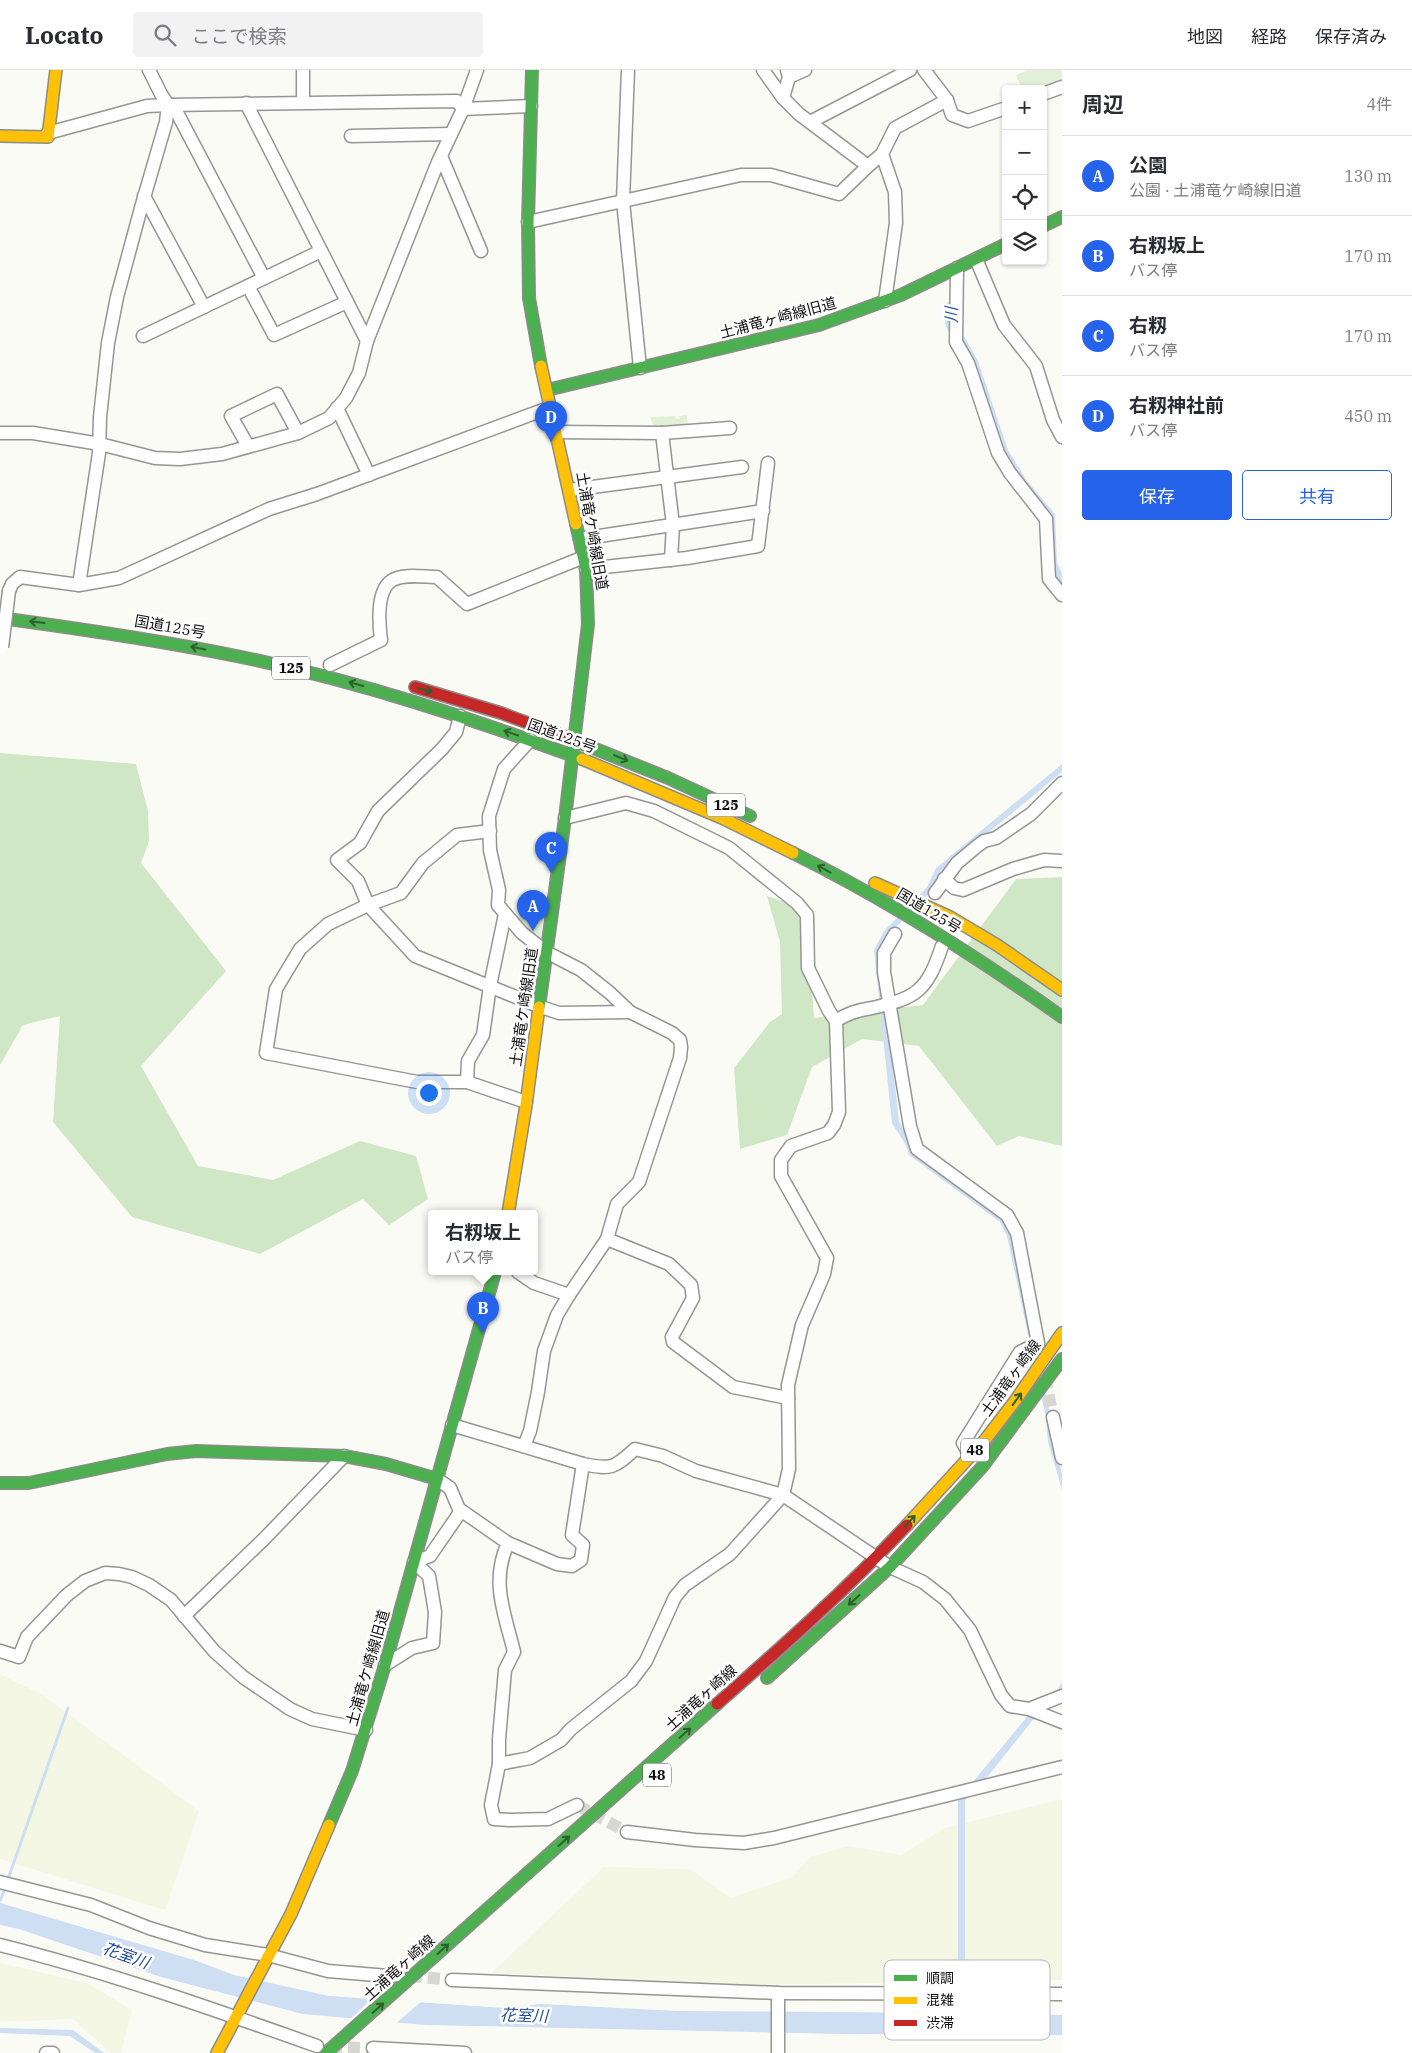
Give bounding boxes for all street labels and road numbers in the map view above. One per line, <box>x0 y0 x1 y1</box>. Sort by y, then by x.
street label: 土浦竜ヶ崎線旧道 <box>717 293 838 342</box>
street label: 土浦竜ケ崎線旧道 <box>573 470 612 592</box>
street label: 国道125号 <box>133 611 207 642</box>
road number: 125 <box>272 656 310 680</box>
street label: 国道125号 <box>525 714 599 757</box>
road number: 125 <box>707 794 745 816</box>
street label: 国道125号 <box>893 884 965 937</box>
street label: 土浦竜ケ崎線旧道 <box>506 946 541 1068</box>
street label: 土浦竜ヶ崎線 <box>976 1336 1045 1420</box>
road number: 48 <box>961 1438 989 1462</box>
street label: 土浦竜ケ崎線旧道 <box>342 1608 393 1728</box>
street label: 土浦竜ヶ崎線 <box>661 1660 740 1735</box>
road number: 48 <box>643 1764 671 1786</box>
street label: 土浦竜ヶ崎線 <box>359 1930 438 2005</box>

